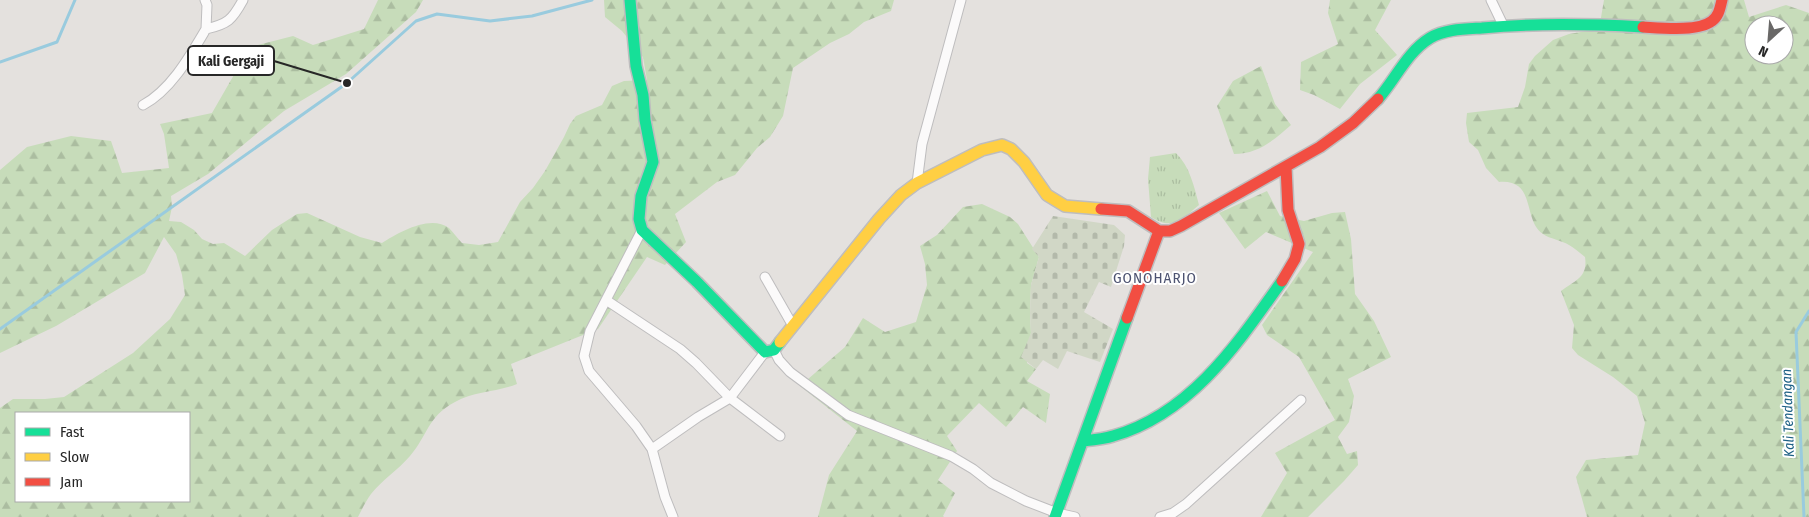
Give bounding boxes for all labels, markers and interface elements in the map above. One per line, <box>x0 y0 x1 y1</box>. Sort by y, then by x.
north arrow <box>1744 15 1794 65</box>
text: N <box>1756 42 1771 61</box>
callout: Kali Gergaji <box>188 46 274 75</box>
text: Kali Gergaji <box>198 53 264 70</box>
district label: GONOHARJO <box>1113 269 1197 287</box>
water label: Kali Tendangan <box>1778 368 1798 458</box>
legend <box>15 412 190 502</box>
text: Fast <box>60 423 84 441</box>
text: Slow <box>60 448 89 466</box>
text: Jam <box>60 473 83 491</box>

